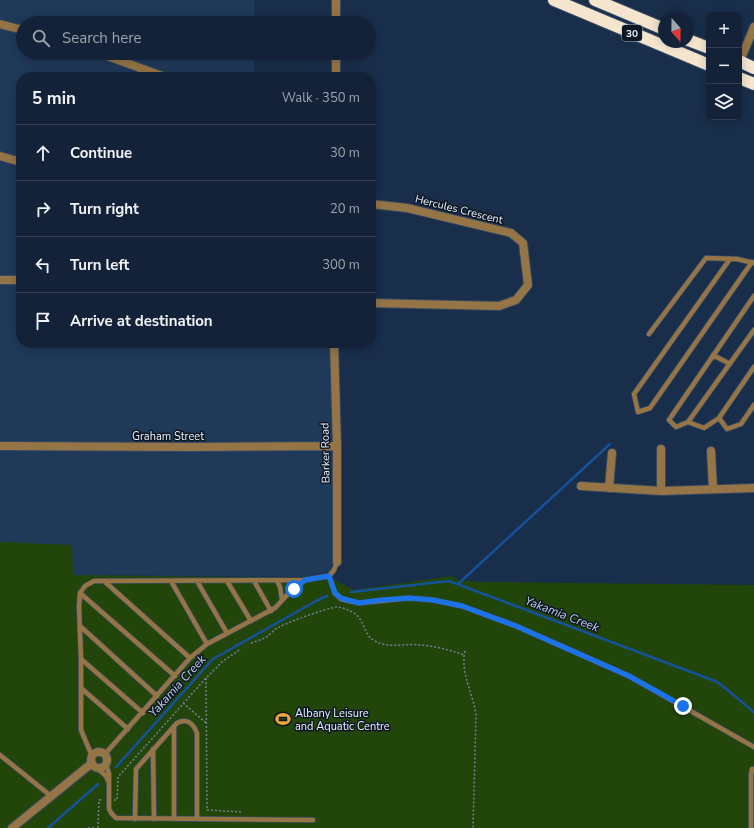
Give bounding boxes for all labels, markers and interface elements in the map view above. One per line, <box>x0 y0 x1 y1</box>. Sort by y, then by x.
north arrow <box>658 12 694 48</box>
map controls <box>706 12 742 120</box>
button: + <box>706 12 742 48</box>
search box <box>16 16 376 60</box>
road number: 30 <box>622 25 642 41</box>
icon: search <box>30 27 52 49</box>
text: Search here <box>62 28 142 48</box>
button: − <box>706 48 742 84</box>
button: layers <box>706 84 742 120</box>
text: 5 min <box>32 87 76 110</box>
text: Walk · 350 m <box>282 89 360 107</box>
icon: ahead <box>32 142 54 164</box>
text: Continue <box>70 143 132 163</box>
text: 30 m <box>330 144 360 162</box>
street label: Hercules Crescent <box>413 191 504 228</box>
icon: right <box>32 198 54 220</box>
text: Turn right <box>70 199 139 219</box>
text: 20 m <box>330 200 360 218</box>
icon: left <box>32 254 54 276</box>
text: Turn left <box>70 255 129 275</box>
text: 300 m <box>322 256 360 274</box>
icon: arrive <box>32 310 54 332</box>
text: Arrive at destination <box>70 311 213 331</box>
street label: Barker Road <box>317 422 334 484</box>
street label: Graham Street <box>132 429 204 444</box>
route start <box>285 580 303 598</box>
water label: Yakamia Creek <box>523 592 602 636</box>
water label: Yakamia Creek <box>145 651 210 721</box>
route end <box>674 697 692 715</box>
place label: Albany Leisure and Aquatic Centre <box>295 706 390 734</box>
sports icon: Albany Leisure and Aquatic Centre <box>274 710 292 728</box>

